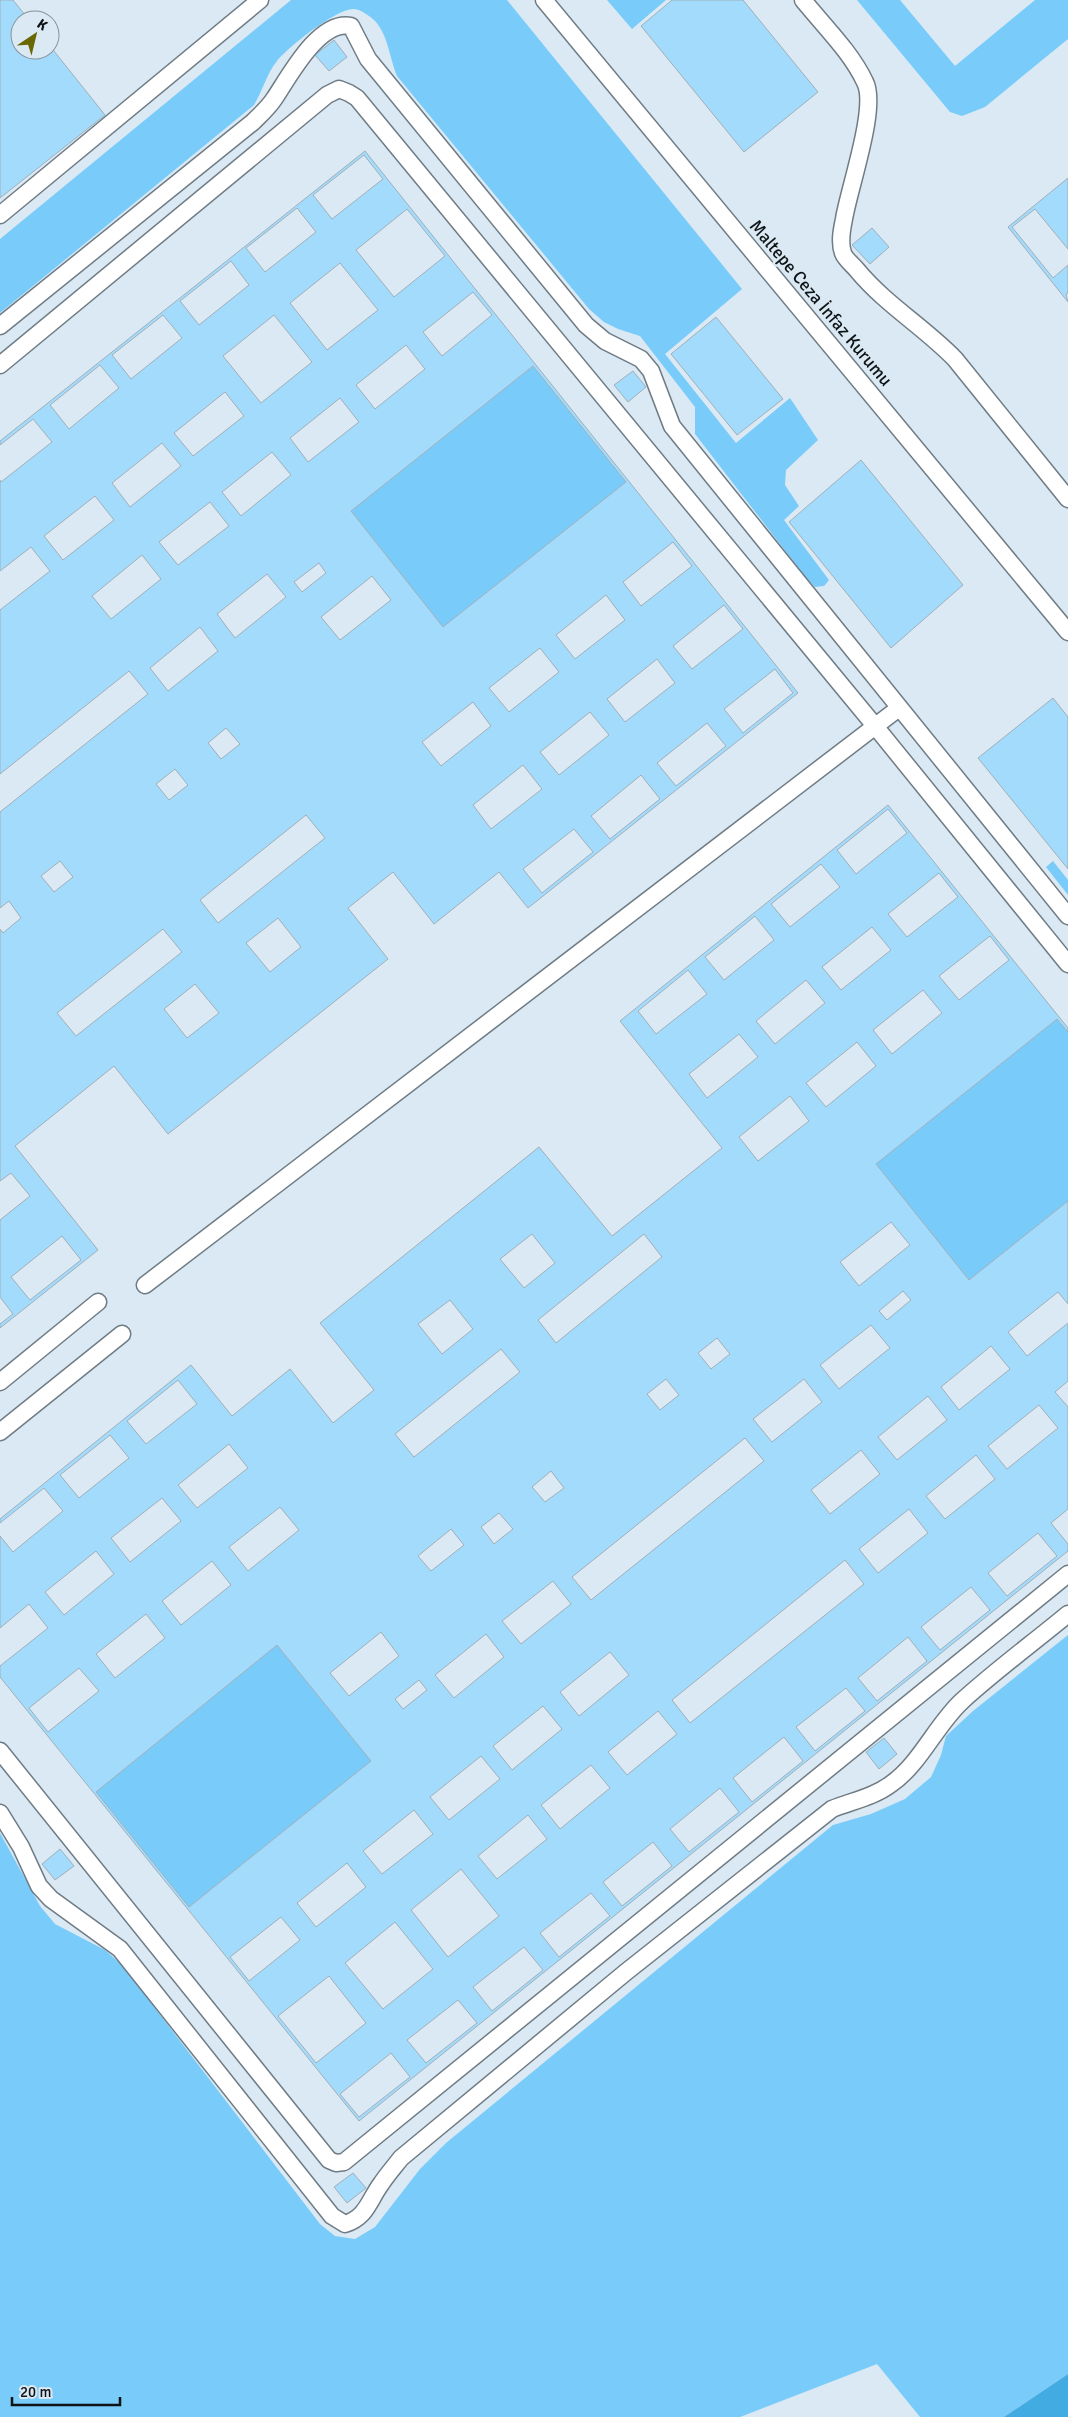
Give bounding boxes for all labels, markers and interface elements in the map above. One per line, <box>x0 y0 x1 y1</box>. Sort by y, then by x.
north arrow <box>10 10 60 60</box>
text: K <box>34 15 51 34</box>
street label: Maltepe Ceza İnfaz Kurumu <box>745 215 897 391</box>
scale bar <box>12 2374 120 2406</box>
text: 20 m <box>20 2383 51 2401</box>

